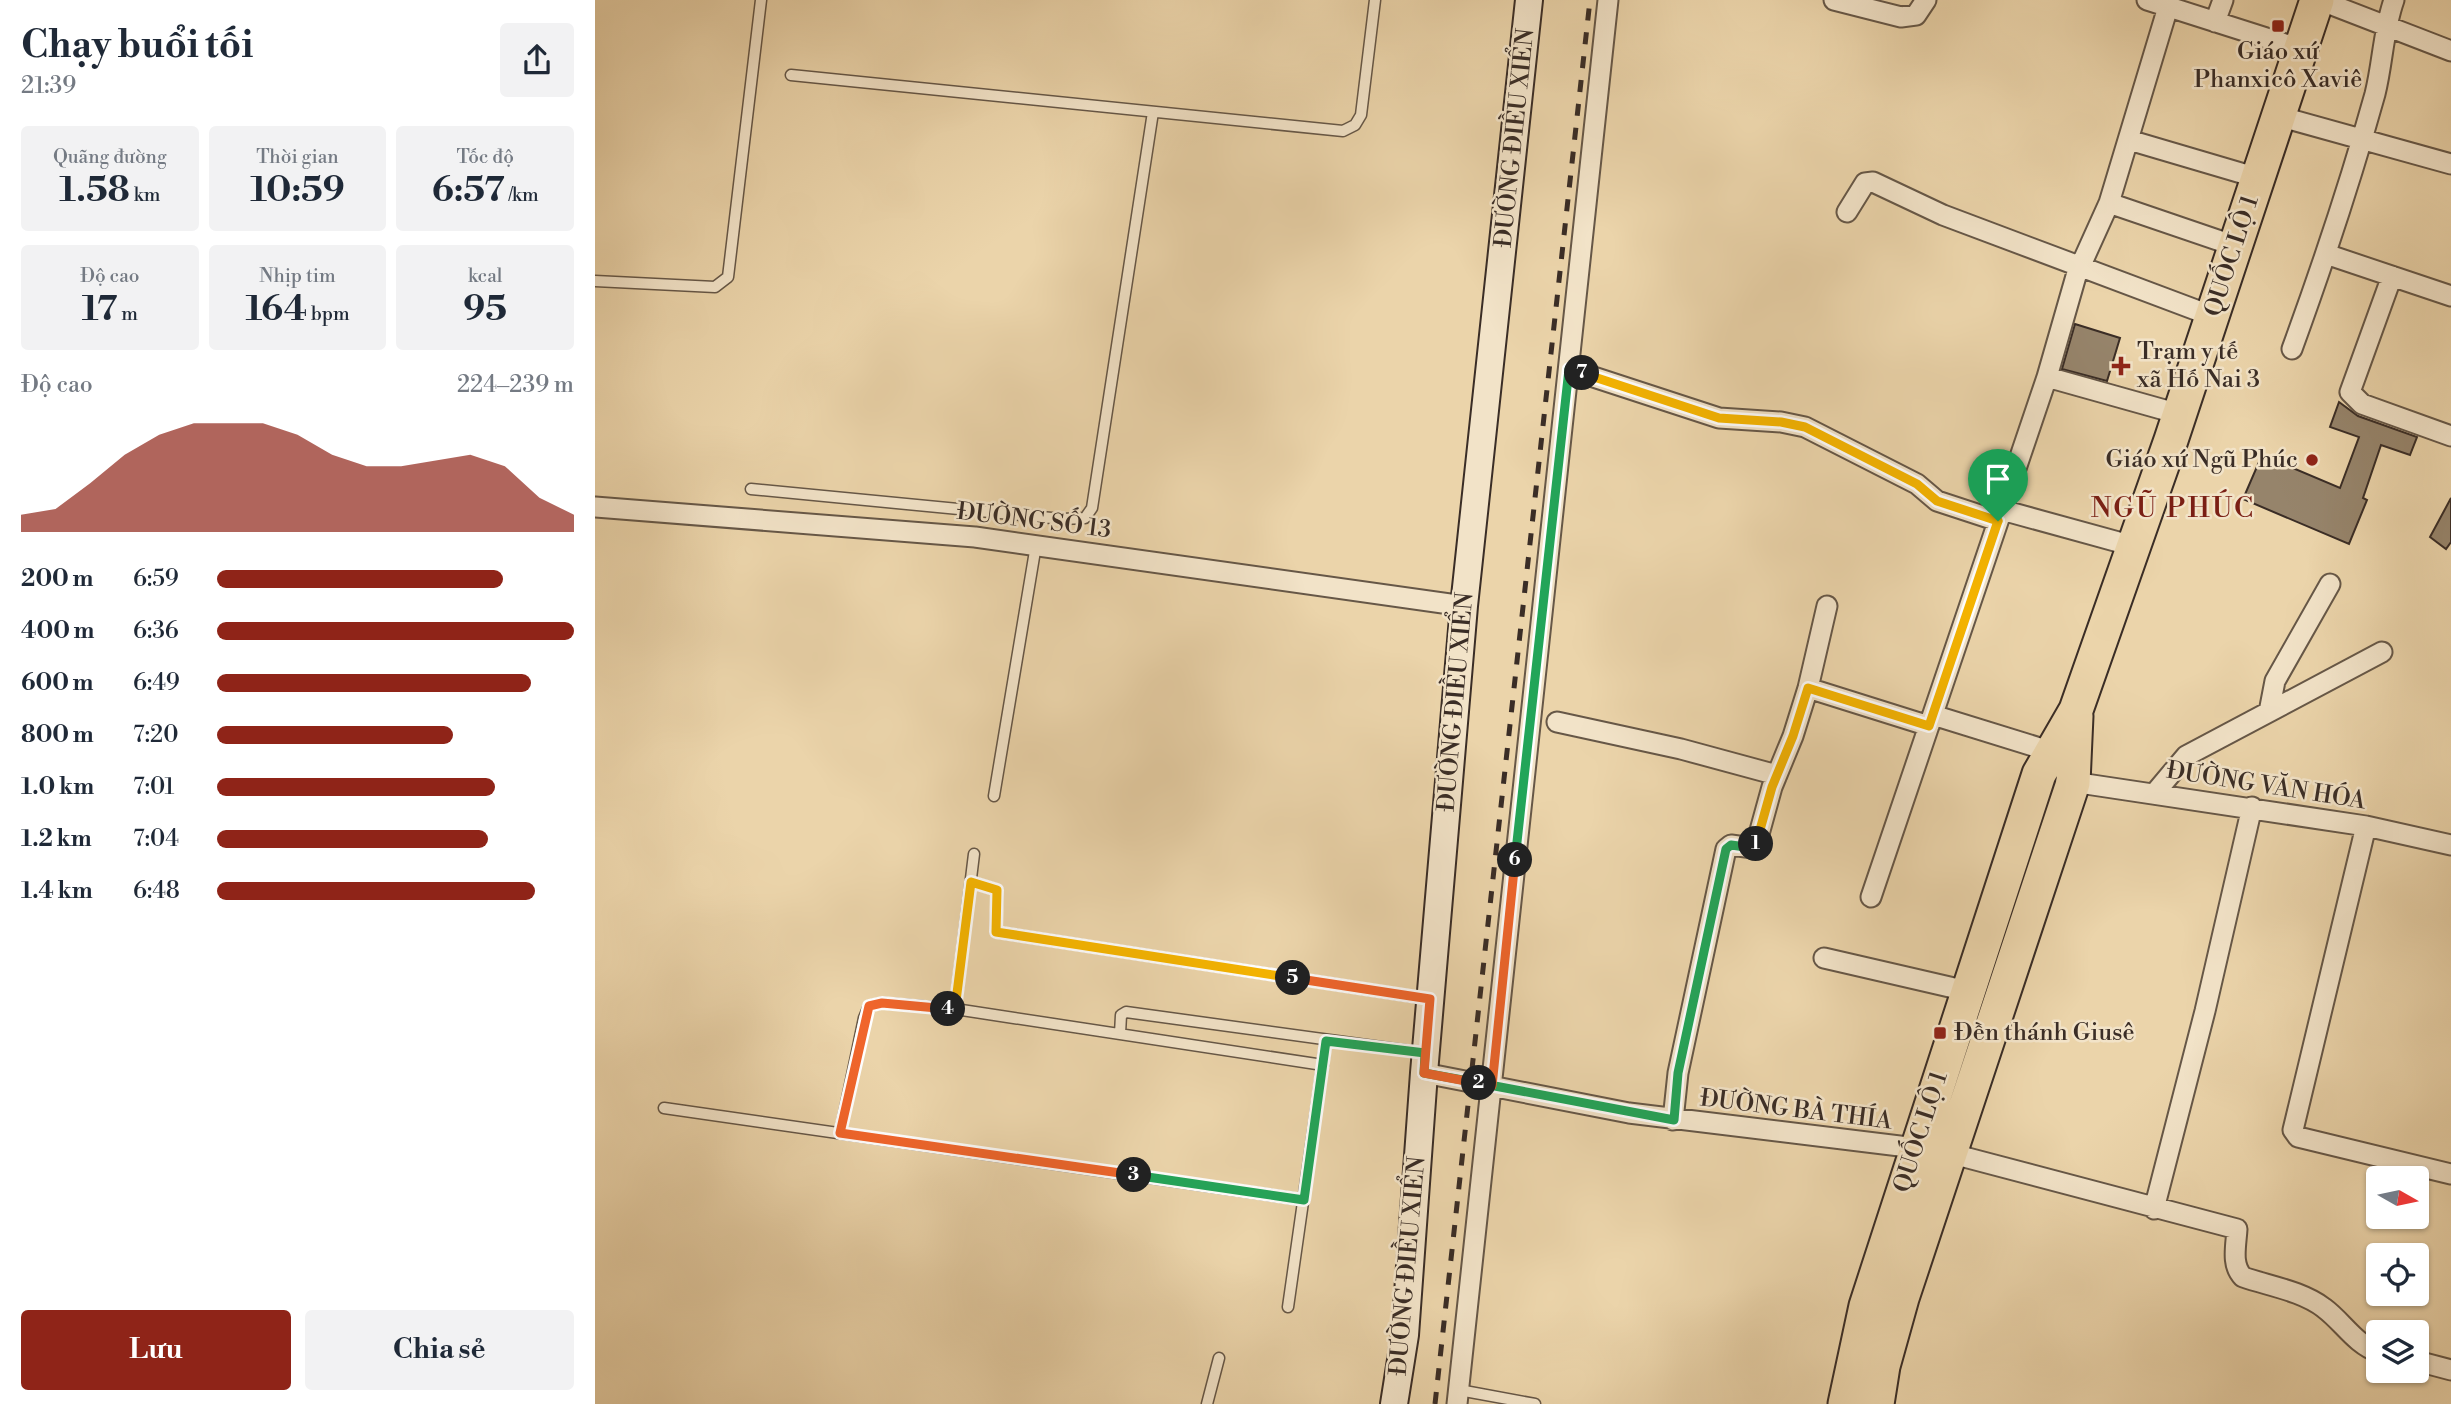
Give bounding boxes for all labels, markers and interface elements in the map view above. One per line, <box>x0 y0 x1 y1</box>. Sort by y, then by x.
marker: Giáo xứ Phanxicô Xaviê <box>2270 18 2286 34</box>
text: Chạy buổi tối <box>21 22 253 69</box>
button: share <box>500 23 574 97</box>
street label: ĐƯỜNG ĐIỀU XIỂN <box>1485 26 1541 249</box>
place label: Giáo xứ Phanxicô Xaviê <box>2194 37 2362 95</box>
text: 21:39 <box>21 72 76 100</box>
text: Quãng đường <box>53 145 167 169</box>
text: Thời gian <box>256 145 339 169</box>
text: Tốc độ <box>457 145 514 169</box>
text: 1.58 <box>59 169 130 212</box>
text: 10:59 <box>250 169 345 212</box>
text: 6:57 <box>432 169 505 212</box>
text: km <box>130 183 160 207</box>
text: /km <box>505 183 539 207</box>
street label: QUỐC LỘ 1 <box>2195 190 2266 320</box>
text: Độ cao <box>80 264 139 288</box>
text: Nhịp tim <box>259 264 336 288</box>
text: kcal <box>468 264 502 288</box>
text: 17 <box>82 288 117 331</box>
text: 164 <box>245 288 307 331</box>
text: 95 <box>463 288 507 331</box>
text: m <box>117 302 138 326</box>
text: bpm <box>307 302 350 326</box>
place label: Trạm y tế xã Hố Nai 3 <box>2136 337 2260 395</box>
pin: 7 <box>1565 356 1599 390</box>
marker: Trạm y tế xã Hố Nai 3 <box>2111 356 2131 376</box>
text: 7 <box>1576 360 1587 384</box>
text: Độ cao <box>21 371 93 399</box>
text: 224–239 m <box>457 371 574 399</box>
place label: Giáo xứ Ngũ Phúc <box>2106 445 2298 475</box>
pin <box>1968 449 2028 521</box>
marker: Giáo xứ Ngũ Phúc <box>2304 452 2320 468</box>
icon: arrive <box>1979 460 2017 498</box>
district label: NGŨ PHÚC <box>2091 489 2255 526</box>
street label: ĐƯỜNG SỐ 13 <box>955 493 1113 545</box>
text: 200 m <box>21 565 93 593</box>
text: 6:59 <box>133 565 179 593</box>
street label: ĐƯỜNG ĐIỀU XIỂN <box>1427 591 1481 813</box>
text: 400 m <box>21 617 94 645</box>
text: 6:36 <box>133 617 179 645</box>
text: 600 m <box>21 669 94 697</box>
text: 6:49 <box>133 669 180 697</box>
text: 800 m <box>21 721 94 749</box>
text: 7:20 <box>133 721 178 749</box>
street label: ĐƯỜNG VĂN HÓA <box>2164 753 2368 817</box>
text: 1.0 km <box>21 773 94 801</box>
text: 7:01 <box>133 773 175 801</box>
text: 1.2 km <box>21 825 92 853</box>
text: 7:04 <box>133 825 179 853</box>
pin: 1 <box>1739 826 1773 862</box>
text: 1 <box>1751 831 1760 855</box>
pin: 6 <box>1497 842 1532 878</box>
text: 6 <box>1509 847 1520 871</box>
text: 1.4 km <box>21 877 93 905</box>
text: 6:48 <box>133 877 180 905</box>
pin: 5 <box>1275 960 1311 996</box>
text: 5 <box>1287 965 1298 989</box>
pin: 4 <box>931 992 965 1026</box>
text: 4 <box>941 996 954 1020</box>
place label: Đền thánh Giusê <box>1954 1018 2135 1048</box>
marker: Đền thánh Giusê <box>1932 1025 1948 1041</box>
pin: 2 <box>1461 1066 1497 1100</box>
street label: QUỐC LỘ 1 <box>1884 1066 1955 1196</box>
text: 2 <box>1473 1070 1484 1094</box>
street label: ĐƯỜNG BÀ THÍA <box>1698 1081 1895 1137</box>
street label: ĐƯỜNG ĐIỀU XIỂN <box>1379 1155 1433 1377</box>
pin: 3 <box>1117 1158 1151 1192</box>
text: 3 <box>1128 1162 1139 1186</box>
north arrow <box>2366 1166 2429 1228</box>
map controls <box>2366 1166 2429 1383</box>
button: locate <box>2366 1243 2429 1306</box>
button: Lưu <box>21 1310 291 1390</box>
button: Chia sẻ <box>305 1310 574 1390</box>
button: layers <box>2366 1320 2429 1383</box>

